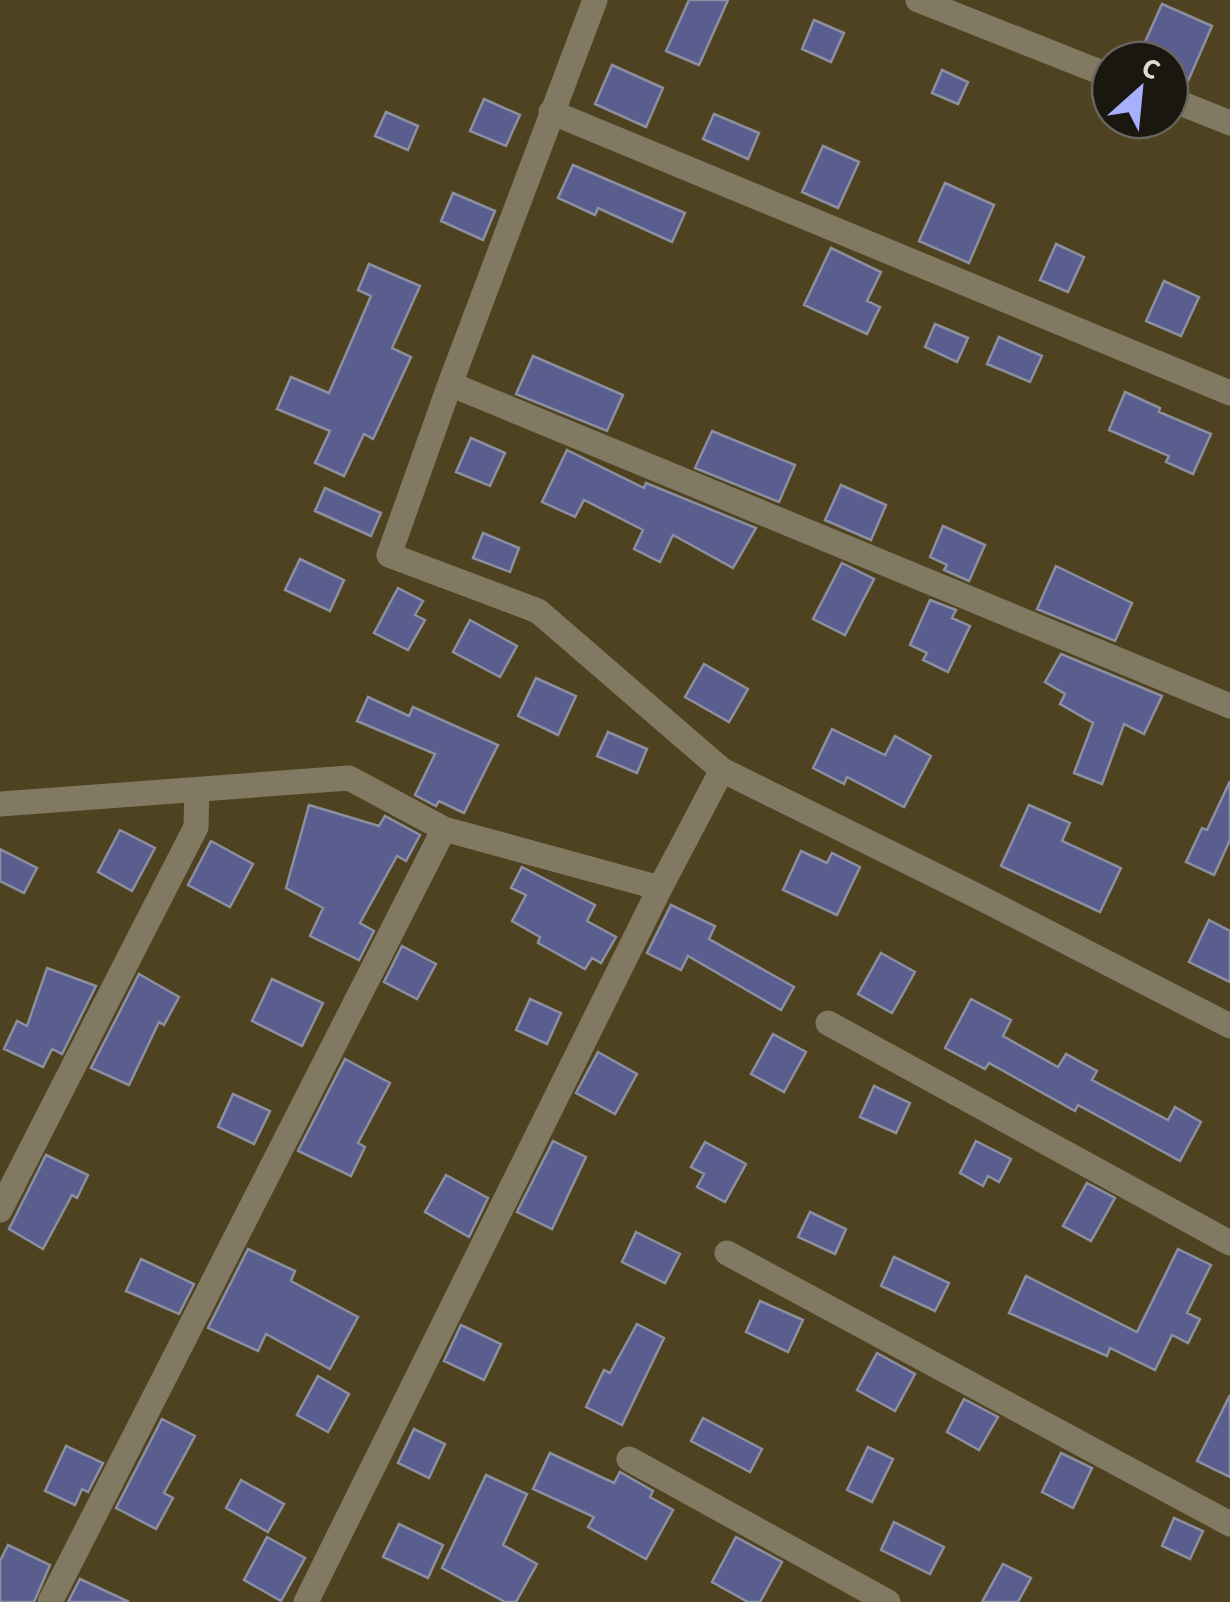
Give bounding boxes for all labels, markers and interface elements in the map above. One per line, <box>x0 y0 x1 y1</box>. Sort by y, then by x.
north arrow <box>1090 40 1190 140</box>
text: С <box>1135 47 1167 90</box>

